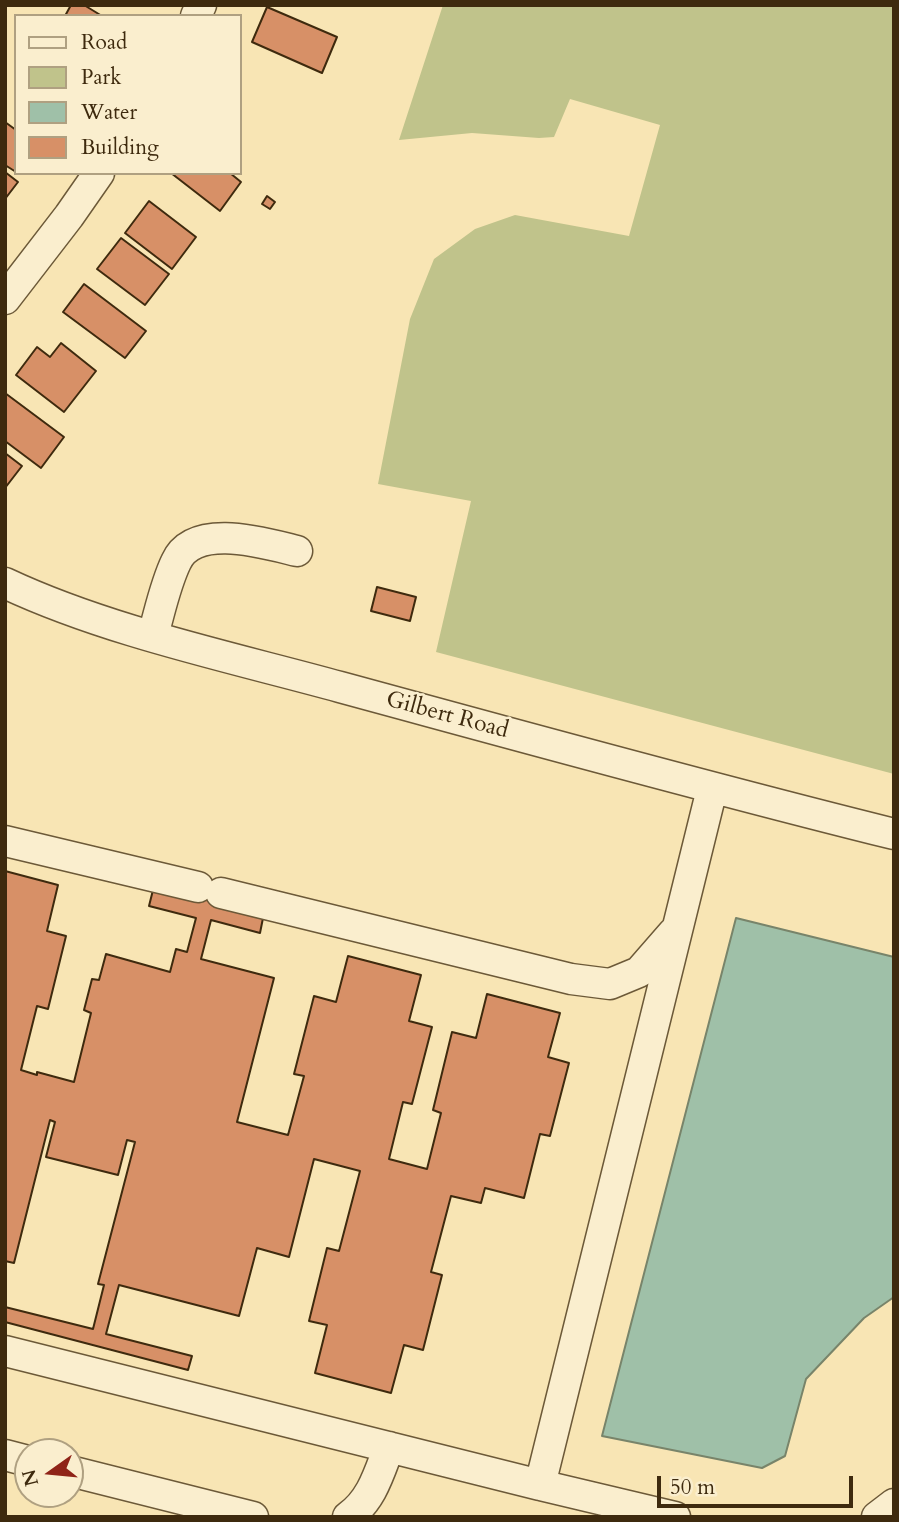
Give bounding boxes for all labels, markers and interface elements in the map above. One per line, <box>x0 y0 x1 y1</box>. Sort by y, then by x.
legend <box>14 14 242 175</box>
text: Road <box>81 28 127 57</box>
text: Park <box>81 63 121 92</box>
text: Water <box>81 98 137 127</box>
text: Building <box>81 133 159 162</box>
street label: Gilbert Road <box>383 686 511 746</box>
north arrow <box>14 1438 84 1508</box>
scale bar <box>661 1462 857 1506</box>
text: N <box>16 1467 45 1489</box>
text: 50 m <box>670 1473 715 1502</box>

